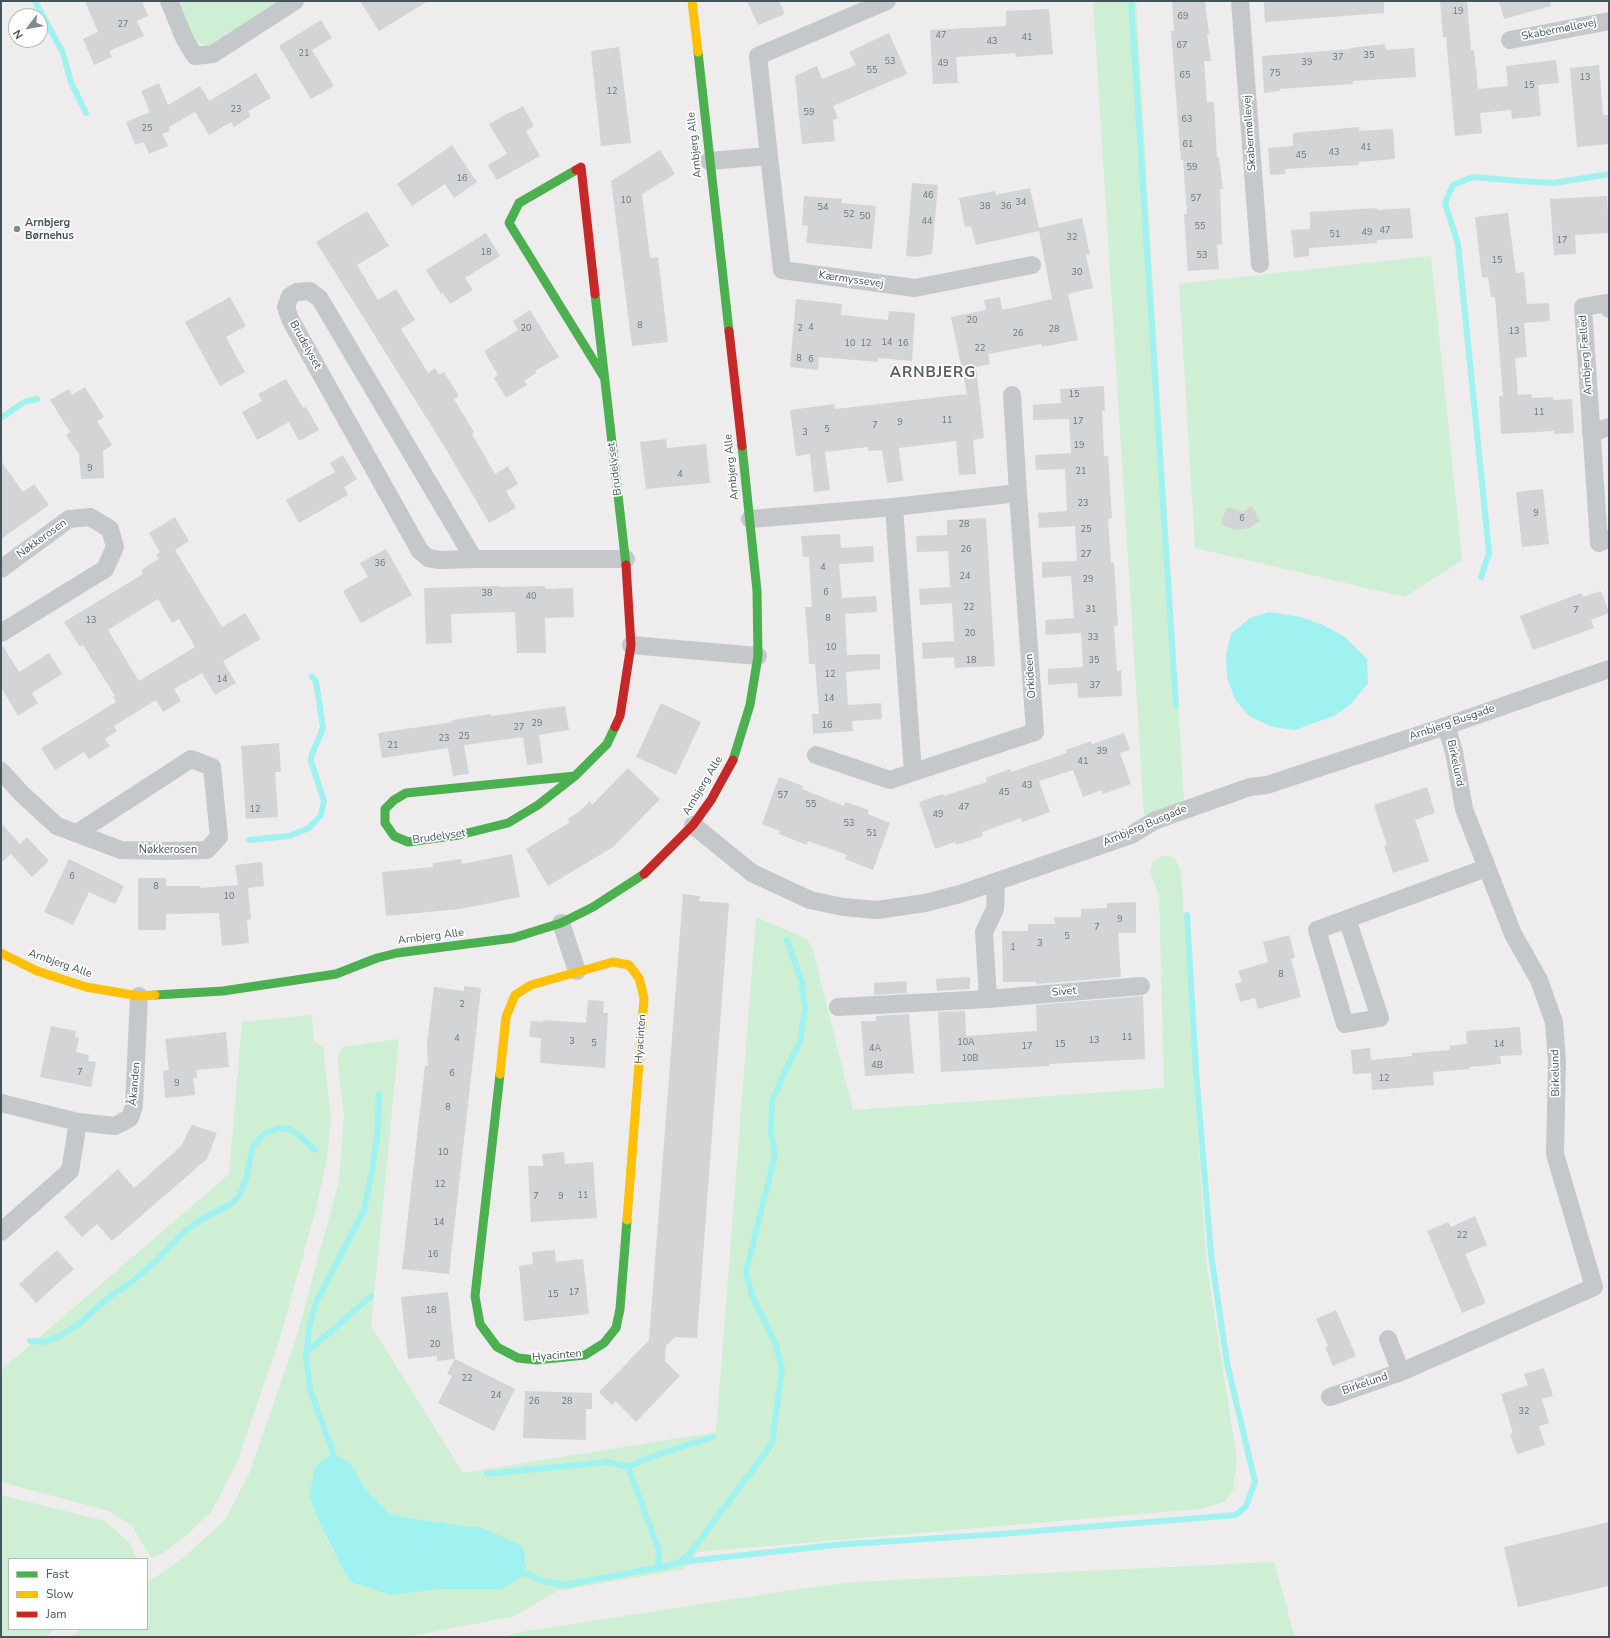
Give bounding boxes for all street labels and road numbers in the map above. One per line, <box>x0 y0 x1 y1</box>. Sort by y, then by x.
street label: Skabermøllevej <box>1520 16 1598 44</box>
street label: Skabermøllevej <box>1241 95 1259 171</box>
street label: Arnbjerg Alle <box>685 111 705 179</box>
street label: Kærmyssevej <box>818 269 884 291</box>
street label: Arnbjerg Fælled <box>1577 315 1595 395</box>
street label: Brudelyset <box>286 318 324 372</box>
street label: Arnbjerg Alle <box>722 433 742 501</box>
street label: Brudelyset <box>605 442 625 496</box>
street label: Nøkkerosen <box>15 517 69 561</box>
street label: Orkideen <box>1023 653 1039 699</box>
street label: Arnbjerg Busgade <box>1407 702 1497 744</box>
street label: Birkelund <box>1444 739 1466 787</box>
street label: Arnbjerg Alle <box>680 754 726 818</box>
street label: Arnbjerg Busgade <box>1101 802 1189 850</box>
street label: Brudelyset <box>412 827 466 847</box>
street label: Nøkkerosen <box>139 843 197 857</box>
street label: Arnbjerg Alle <box>397 926 465 948</box>
street label: Arnbjerg Alle <box>26 947 94 981</box>
street label: Sivet <box>1051 984 1077 1000</box>
street label: Hyacinten <box>633 1014 649 1064</box>
street label: Birkelund <box>1549 1049 1563 1097</box>
street label: Åkanden <box>127 1061 143 1107</box>
street label: Hyacinten <box>532 1347 582 1365</box>
street label: Birkelund <box>1341 1370 1389 1398</box>

